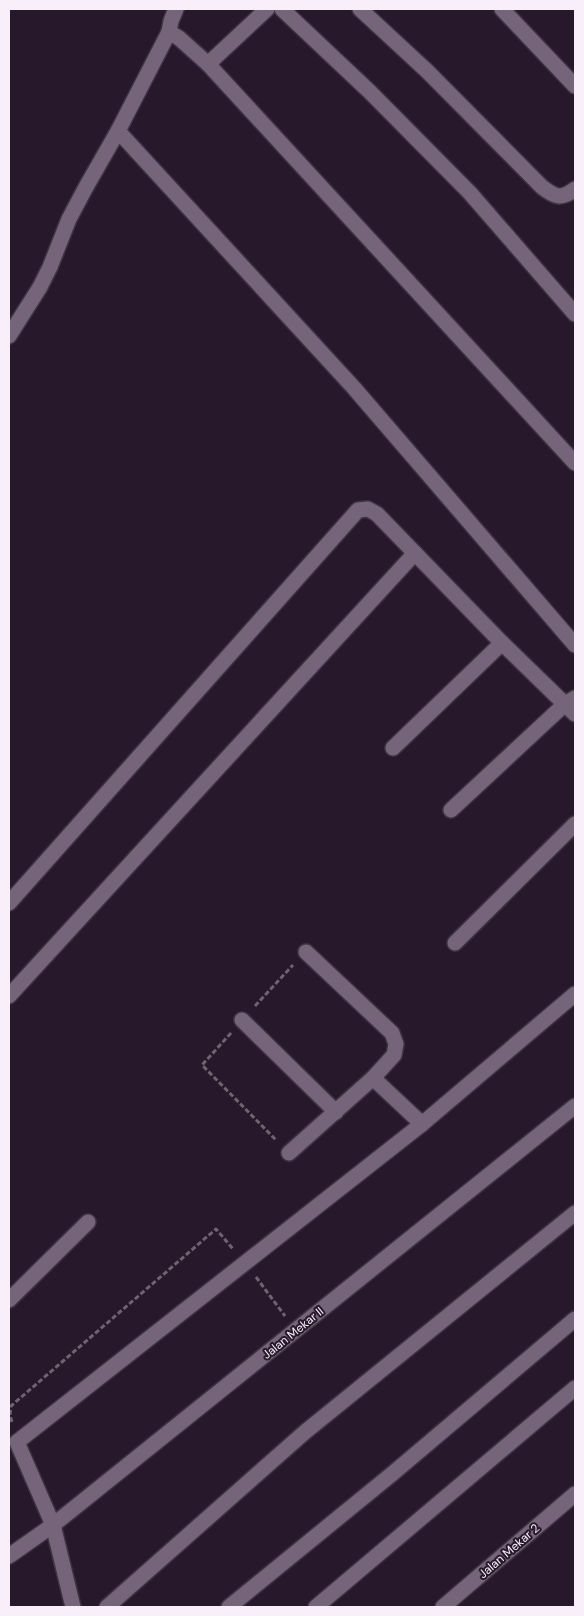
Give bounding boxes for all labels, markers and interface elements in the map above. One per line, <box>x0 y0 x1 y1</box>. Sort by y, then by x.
street label: Jalan Mekar II <box>259 1303 327 1363</box>
street label: Jalan Mekar 2 <box>475 1520 543 1582</box>

